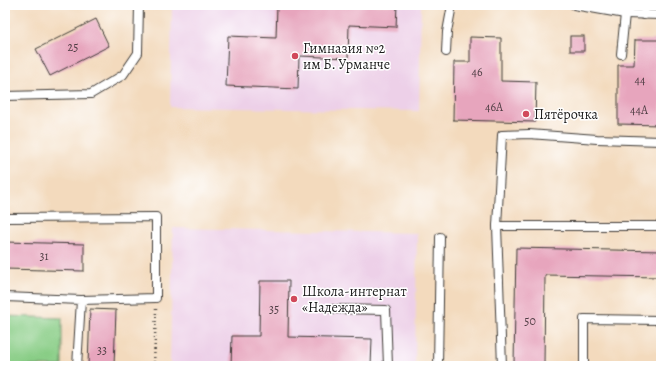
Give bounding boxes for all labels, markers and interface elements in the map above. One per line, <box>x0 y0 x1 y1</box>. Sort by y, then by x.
house number: 25 <box>68 39 78 55</box>
place label: Гимназия №2 им Б. Урманче <box>303 39 390 74</box>
marker: Гимназия №2 им Б. Урманче <box>290 51 300 61</box>
house number: 46 <box>472 64 483 80</box>
house number: 44 <box>635 72 646 88</box>
house number: 46А <box>485 99 504 115</box>
house number: 44А <box>630 102 649 118</box>
place label: Пятёрочка <box>534 105 598 124</box>
marker: Пятёрочка <box>521 109 531 119</box>
house number: 31 <box>39 248 49 264</box>
place label: Школа-интернат «Надежда» <box>302 282 407 317</box>
marker: Школа-интернат «Надежда» <box>289 294 299 304</box>
house number: 35 <box>269 301 279 317</box>
house number: 50 <box>524 313 536 329</box>
house number: 33 <box>97 342 107 358</box>

